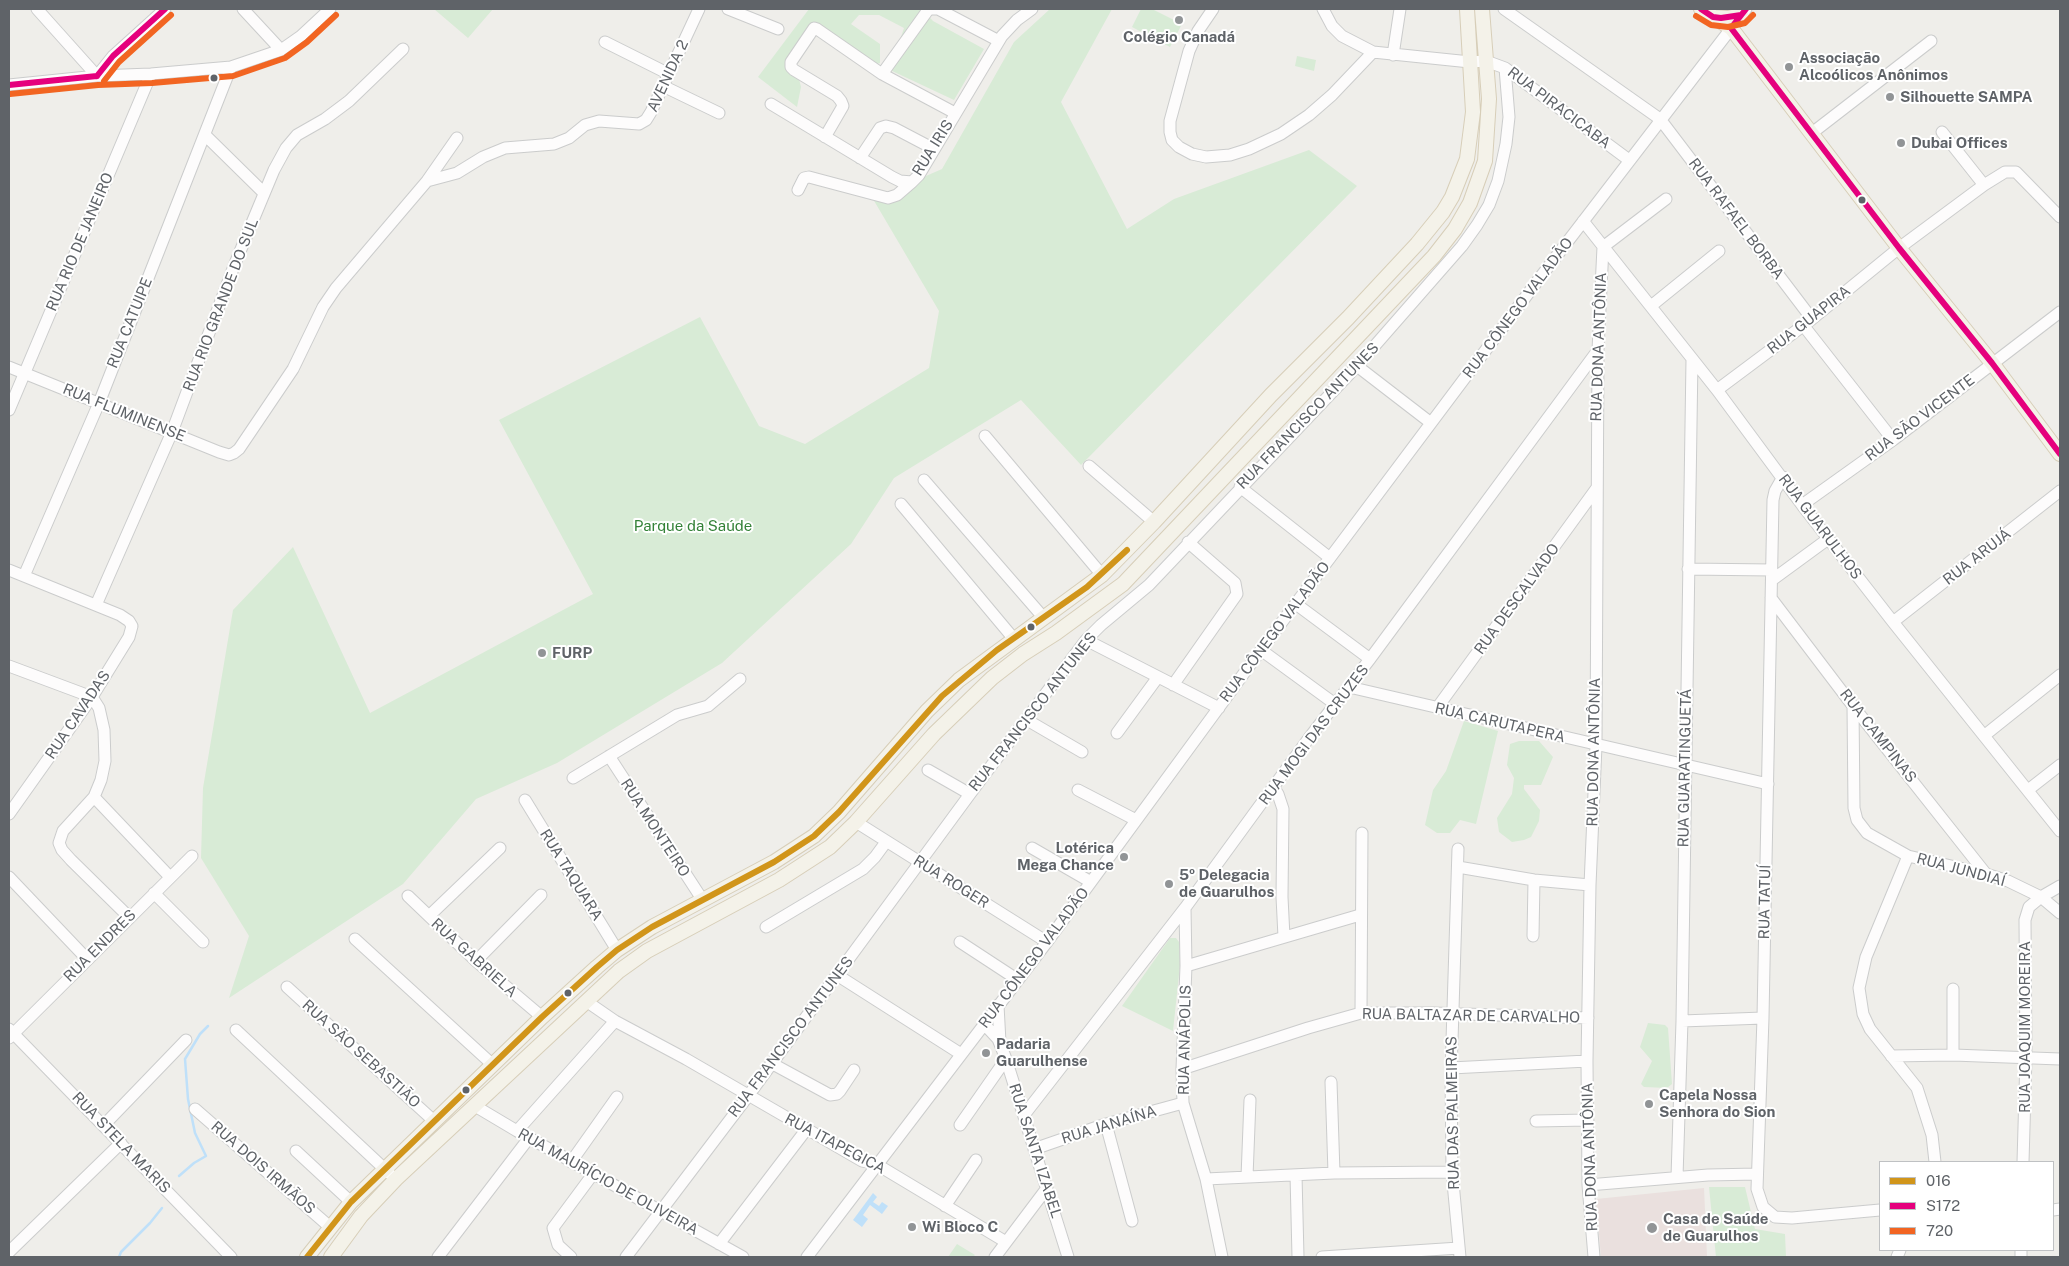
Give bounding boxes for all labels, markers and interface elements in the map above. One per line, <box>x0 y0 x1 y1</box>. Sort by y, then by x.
marker: Colégio Canadá <box>1173 14 1185 26</box>
place label: Colégio Canadá <box>1123 28 1235 46</box>
street label: AVENIDA 2 <box>644 37 692 115</box>
place label: Associação Alcoólicos Anônimos <box>1799 49 1948 84</box>
marker: Associação Alcoólicos Anônimos <box>1783 61 1795 73</box>
street label: RUA PIRACICABA <box>1504 63 1614 153</box>
unlabelled marker <box>209 73 219 83</box>
place label: Silhouette SAMPA <box>1900 88 2032 106</box>
marker: Silhouette SAMPA <box>1884 91 1896 103</box>
street label: RUA IRIS <box>909 117 957 179</box>
place label: Dubai Offices <box>1911 134 2008 152</box>
marker: Dubai Offices <box>1895 137 1907 149</box>
street label: RUA RAFAEL BORBA <box>1685 155 1787 283</box>
street label: RUA RIO DE JANEIRO <box>43 170 117 314</box>
unlabelled marker <box>1857 195 1867 205</box>
street label: RUA RIO GRANDE DO SUL <box>180 216 262 394</box>
street label: RUA CÔNEGO VALADÃO <box>1459 234 1577 382</box>
street label: RUA DONA ANTÔNIA <box>1587 272 1611 422</box>
street label: RUA CATUIPE <box>104 275 156 371</box>
street label: RUA GUAPIRA <box>1764 282 1854 358</box>
street label: RUA FRANCISCO ANTUNES <box>1233 339 1383 493</box>
street label: RUA SÃO VICENTE <box>1862 371 1978 465</box>
street label: RUA FLUMINENSE <box>60 380 188 446</box>
street label: RUA GUARULHOS <box>1775 471 1865 583</box>
park label: Parque da Saúde <box>634 517 752 535</box>
street label: RUA ARUJÁ <box>1939 525 2015 589</box>
street label: RUA DESCALVADO <box>1471 540 1563 658</box>
street label: RUA CÔNEGO VALADÃO <box>1216 558 1334 706</box>
unlabelled marker <box>1026 622 1036 632</box>
street label: RUA FRANCISCO ANTUNES <box>965 629 1101 795</box>
place label: FURP <box>552 644 592 662</box>
marker: FURP <box>536 647 548 659</box>
street label: RUA MOGI DAS CRUZES <box>1255 661 1373 809</box>
street label: RUA CAVADAS <box>42 667 114 763</box>
street label: RUA DONA ANTÔNIA <box>1584 677 1604 827</box>
street label: RUA CAMPINAS <box>1836 686 1920 786</box>
street label: RUA GUARATINGUETÁ <box>1675 688 1695 848</box>
street label: RUA CARUTAPERA <box>1433 699 1567 747</box>
street label: RUA MONTEIRO <box>617 776 693 880</box>
street label: RUA TAQUARA <box>536 826 606 924</box>
place label: Lotérica Mega Chance <box>1017 839 1114 874</box>
street label: RUA JUNDIAÍ <box>1915 849 2007 891</box>
marker: Lotérica Mega Chance <box>1118 851 1130 863</box>
street label: RUA ROGER <box>910 852 992 912</box>
street label: RUA TATUÍ <box>1755 864 1775 940</box>
place label: 5º Delegacia de Guarulhos <box>1179 866 1274 901</box>
marker: 5º Delegacia de Guarulhos <box>1163 878 1175 890</box>
street label: RUA CÔNEGO VALADÃO <box>975 884 1093 1032</box>
street label: RUA ENDRES <box>60 906 140 986</box>
street label: RUA GABRIELA <box>427 915 521 1001</box>
street label: RUA JOAQUIM MOREIRA <box>2016 941 2034 1113</box>
street label: RUA FRANCISCO ANTUNES <box>725 953 857 1121</box>
street label: RUA ANÁPOLIS <box>1175 985 1195 1095</box>
unlabelled marker <box>563 988 573 998</box>
street label: RUA SÃO SEBASTIÃO <box>298 996 424 1112</box>
street label: RUA BALTAZAR DE CARVALHO <box>1362 1005 1580 1027</box>
place label: Padaria Guarulhense <box>996 1035 1088 1070</box>
street label: RUA DAS PALMEIRAS <box>1443 1036 1463 1190</box>
marker: Padaria Guarulhense <box>980 1047 992 1059</box>
street label: RUA SANTA IZABEL <box>1005 1081 1065 1221</box>
street label: RUA DONA ANTÔNIA <box>1578 1082 1602 1232</box>
unlabelled marker <box>461 1085 471 1095</box>
place label: Capela Nossa Senhora do Sion <box>1659 1086 1775 1121</box>
street label: RUA STELA MARIS <box>68 1089 174 1197</box>
marker: Capela Nossa Senhora do Sion <box>1643 1098 1655 1110</box>
street label: RUA JANAÍNA <box>1059 1102 1159 1148</box>
street label: RUA ITAPEGICA <box>782 1110 888 1178</box>
street label: RUA DOIS IRMÃOS <box>207 1118 319 1218</box>
street label: RUA MAURÍCIO DE OLIVEIRA <box>515 1125 701 1239</box>
legend <box>1879 1161 2054 1251</box>
text: 016 <box>1926 1172 1951 1189</box>
text: S172 <box>1926 1197 1960 1214</box>
place label: Casa de Saúde de Guarulhos <box>1663 1210 1768 1245</box>
place label: Wi Bloco C <box>922 1218 998 1236</box>
marker: Wi Bloco C <box>906 1221 918 1233</box>
marker: Casa de Saúde de Guarulhos <box>1645 1221 1659 1235</box>
text: 720 <box>1926 1222 1953 1239</box>

